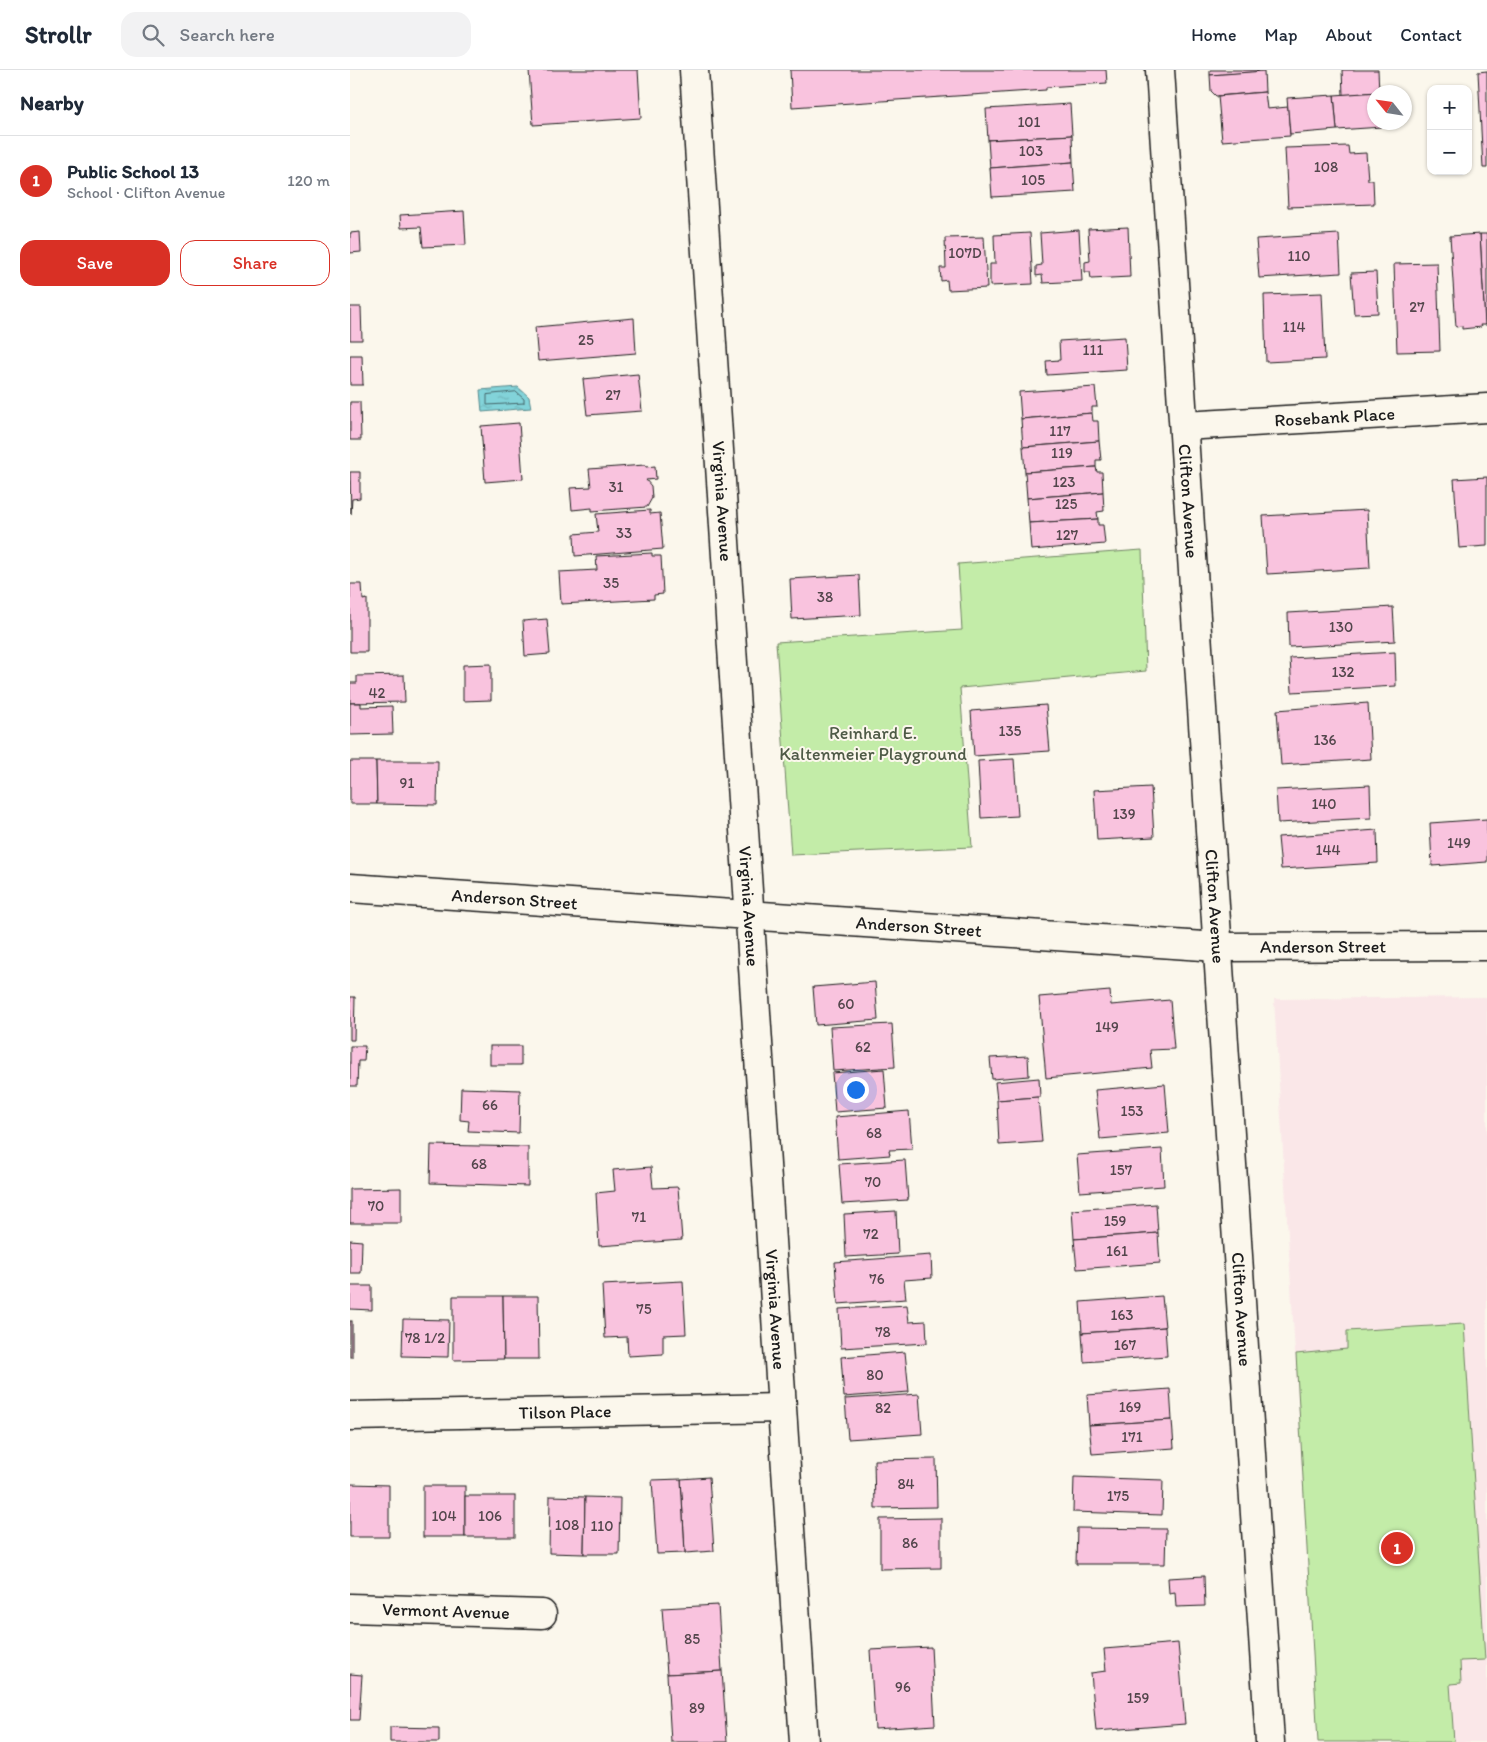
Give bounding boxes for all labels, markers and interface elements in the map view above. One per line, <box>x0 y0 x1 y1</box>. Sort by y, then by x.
search box <box>121 12 471 57</box>
text: Strollr <box>25 20 91 49</box>
icon: search <box>139 21 167 49</box>
text: Search here <box>179 23 275 46</box>
text: Home <box>1191 24 1237 46</box>
text: Map <box>1265 24 1298 46</box>
text: About <box>1326 24 1372 46</box>
text: Contact <box>1400 24 1462 46</box>
north arrow <box>1367 85 1412 130</box>
map controls <box>1427 85 1472 175</box>
button: + <box>1427 85 1472 130</box>
text: Nearby <box>20 90 84 115</box>
house number: 101 <box>1017 113 1041 131</box>
button: − <box>1427 130 1472 175</box>
house number: 103 <box>1019 142 1043 160</box>
house number: 108 <box>1314 158 1338 176</box>
text: Public School 13 <box>67 160 199 183</box>
text: 1 <box>32 171 40 190</box>
text: 120 m <box>287 171 330 190</box>
house number: 105 <box>1021 171 1045 189</box>
text: School · Clifton Avenue <box>67 183 225 202</box>
button: Save <box>20 240 170 286</box>
button: Share <box>180 240 330 286</box>
house number: 107D <box>948 244 982 262</box>
house number: 110 <box>1287 247 1311 265</box>
house number: 27 <box>1409 298 1425 316</box>
house number: 114 <box>1283 318 1305 336</box>
house number: 25 <box>578 331 594 349</box>
house number: 111 <box>1083 341 1103 359</box>
house number: 27 <box>605 386 621 404</box>
street label: Rosebank Place <box>1274 402 1396 432</box>
house number: 117 <box>1049 422 1071 440</box>
street label: Virginia Avenue <box>707 440 737 562</box>
street label: Clifton Avenue <box>1174 443 1203 559</box>
house number: 119 <box>1051 444 1073 462</box>
house number: 123 <box>1052 473 1076 491</box>
house number: 31 <box>608 478 624 496</box>
house number: 125 <box>1055 495 1077 513</box>
house number: 33 <box>616 524 632 542</box>
house number: 127 <box>1056 526 1079 544</box>
house number: 35 <box>603 574 619 592</box>
house number: 38 <box>817 588 833 606</box>
house number: 130 <box>1329 618 1353 636</box>
house number: 132 <box>1331 663 1355 681</box>
house number: 42 <box>369 684 386 702</box>
park label: Reinhard E. Kaltenmeier Playground <box>779 722 967 765</box>
house number: 135 <box>998 722 1022 740</box>
house number: 136 <box>1313 731 1337 749</box>
house number: 91 <box>400 774 414 792</box>
house number: 140 <box>1311 795 1337 813</box>
house number: 139 <box>1113 805 1136 823</box>
house number: 149 <box>1447 834 1471 852</box>
house number: 144 <box>1316 841 1341 859</box>
street label: Virginia Avenue <box>734 845 764 967</box>
street label: Clifton Avenue <box>1200 848 1230 964</box>
street label: Anderson Street <box>451 884 578 914</box>
street label: Anderson Street <box>855 911 983 942</box>
street label: Anderson Street <box>1260 935 1386 958</box>
house number: 60 <box>837 995 855 1013</box>
house number: 149 <box>1095 1018 1119 1036</box>
house number: 62 <box>855 1038 871 1056</box>
your location <box>843 1077 869 1103</box>
house number: 66 <box>482 1096 498 1114</box>
house number: 153 <box>1120 1102 1144 1120</box>
house number: 68 <box>866 1124 882 1142</box>
house number: 68 <box>471 1155 487 1173</box>
house number: 157 <box>1110 1161 1133 1179</box>
house number: 70 <box>865 1173 881 1191</box>
house number: 70 <box>368 1197 384 1215</box>
house number: 71 <box>632 1208 646 1226</box>
house number: 159 <box>1104 1212 1126 1230</box>
house number: 72 <box>863 1225 879 1243</box>
house number: 161 <box>1106 1242 1128 1260</box>
street label: Virginia Avenue <box>761 1248 790 1370</box>
street label: Clifton Avenue <box>1227 1251 1256 1367</box>
house number: 76 <box>869 1270 885 1288</box>
house number: 75 <box>636 1300 652 1318</box>
house number: 163 <box>1110 1306 1134 1324</box>
house number: 78 <box>875 1323 891 1341</box>
house number: 78 1/2 <box>405 1329 445 1347</box>
house number: 167 <box>1114 1336 1137 1354</box>
house number: 80 <box>866 1366 884 1384</box>
house number: 169 <box>1119 1398 1142 1416</box>
house number: 82 <box>875 1399 891 1417</box>
street label: Tilson Place <box>518 1400 612 1424</box>
house number: 171 <box>1121 1428 1143 1446</box>
house number: 84 <box>897 1475 915 1493</box>
house number: 175 <box>1107 1487 1129 1505</box>
house number: 104 <box>431 1507 457 1525</box>
house number: 106 <box>478 1507 502 1525</box>
house number: 108 <box>555 1516 579 1534</box>
house number: 110 <box>590 1517 614 1535</box>
pin: 1 <box>1381 1529 1413 1567</box>
house number: 86 <box>902 1534 918 1552</box>
street label: Vermont Avenue <box>382 1598 510 1624</box>
house number: 85 <box>684 1630 700 1648</box>
house number: 96 <box>895 1678 911 1696</box>
house number: 159 <box>1127 1689 1149 1707</box>
house number: 89 <box>689 1699 705 1717</box>

